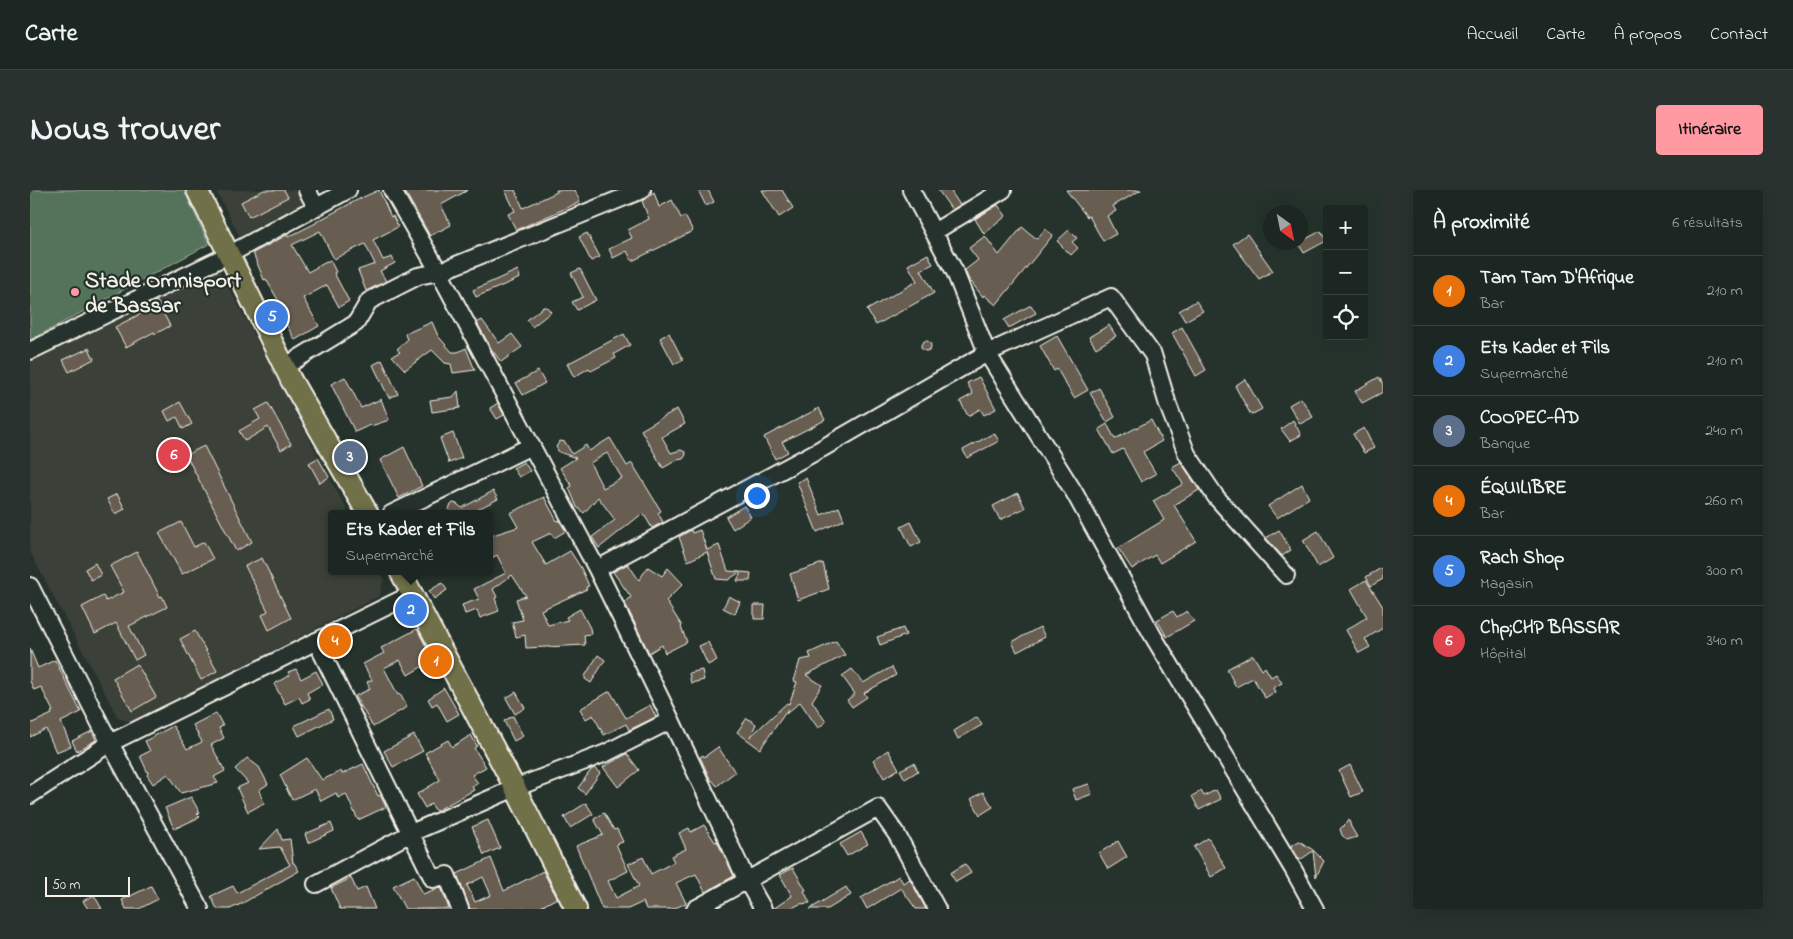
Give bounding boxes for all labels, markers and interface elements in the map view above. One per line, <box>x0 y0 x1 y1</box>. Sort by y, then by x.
text: Carte <box>25 17 77 52</box>
text: Accueil <box>1466 22 1518 48</box>
text: Carte <box>1546 22 1585 48</box>
text: À propos <box>1613 22 1682 48</box>
text: Contact <box>1710 22 1768 48</box>
text: Nous trouver <box>30 105 220 156</box>
button: Itinéraire <box>1656 105 1763 155</box>
north arrow <box>1263 205 1308 250</box>
map controls <box>1323 205 1368 340</box>
button: + <box>1323 205 1368 250</box>
text: À proximité <box>1433 208 1530 238</box>
text: 6 résultats <box>1672 211 1743 235</box>
button: − <box>1323 250 1368 295</box>
text: Tam Tam D'Afrique <box>1480 265 1634 292</box>
place label: Stade Omnisport de Bassar <box>85 266 242 323</box>
text: 1 <box>1446 279 1452 303</box>
text: 210 m <box>1707 279 1743 303</box>
marker: Stade Omnisport de Bassar <box>69 286 81 298</box>
text: Bar <box>1480 292 1504 316</box>
button: locate <box>1323 295 1368 340</box>
pin: 5 <box>256 298 288 336</box>
text: Ets Kader et Fils <box>1480 335 1610 362</box>
text: 2 <box>1445 349 1453 373</box>
text: 210 m <box>1707 349 1743 373</box>
text: Supermarché <box>1480 362 1568 386</box>
text: COOPEC-AD <box>1480 405 1579 432</box>
text: 3 <box>1446 419 1452 443</box>
text: 240 m <box>1705 419 1743 443</box>
text: Banque <box>1480 432 1530 456</box>
pin: 6 <box>158 436 190 474</box>
pin: 3 <box>334 438 366 476</box>
text: ÉQUILIBRE <box>1480 475 1567 502</box>
your location <box>744 483 770 509</box>
text: 4 <box>1446 489 1452 513</box>
text: 260 m <box>1705 489 1743 513</box>
text: Bar <box>1480 502 1504 526</box>
popup <box>328 510 493 575</box>
text: Ets Kader et Fils <box>346 517 475 544</box>
text: Supermarché <box>346 544 434 568</box>
text: Rach Shop <box>1480 545 1564 572</box>
text: 5 <box>1444 559 1454 583</box>
text: 300 m <box>1706 559 1743 583</box>
text: Magasin <box>1480 572 1533 596</box>
pin: 2 <box>395 591 427 629</box>
text: Chp;CHP BASSAR <box>1480 615 1619 642</box>
pin: 4 <box>319 622 351 660</box>
text: 6 <box>1445 629 1453 653</box>
text: 340 m <box>1706 629 1743 653</box>
pin: 1 <box>420 642 452 680</box>
text: Hôpital <box>1480 642 1526 666</box>
scale bar <box>45 874 130 897</box>
text: 50 m <box>52 875 80 896</box>

